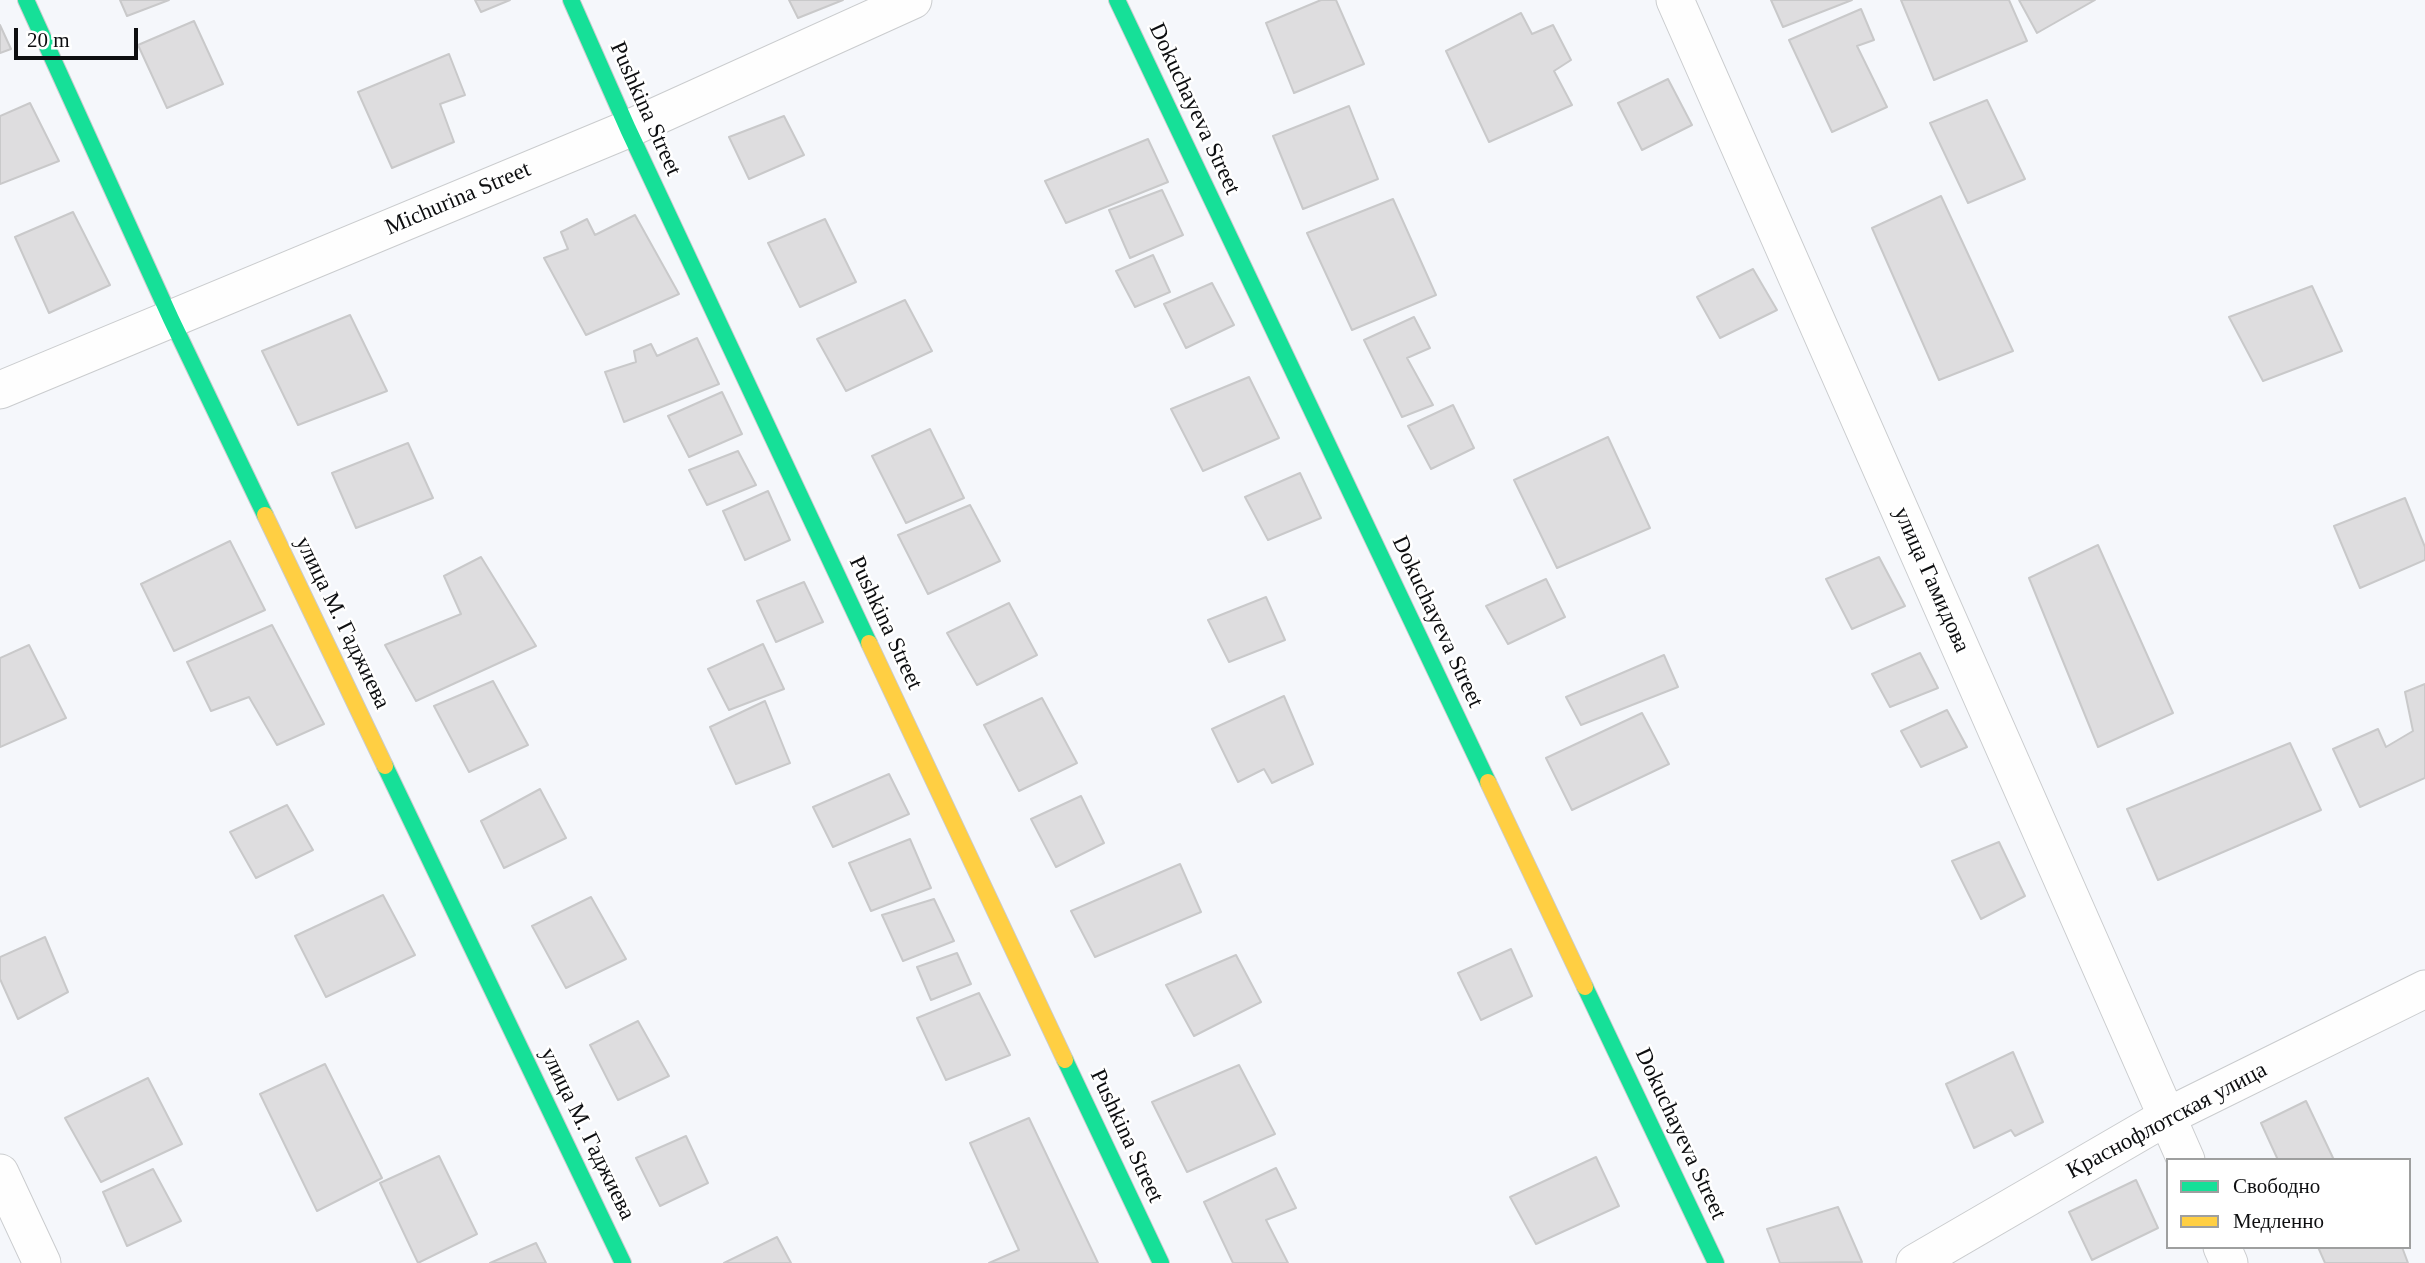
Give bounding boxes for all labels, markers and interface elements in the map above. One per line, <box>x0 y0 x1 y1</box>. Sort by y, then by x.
scale bar <box>18 14 142 58</box>
street label: Dokuchayeva Street <box>1142 19 1246 199</box>
text: 20 m <box>27 28 70 52</box>
street label: Pushkina Street <box>603 38 687 180</box>
street label: Michurina Street <box>381 156 535 242</box>
street label: улица Гамидова <box>1887 503 1975 657</box>
street label: улица М. Гаджиева <box>288 532 396 714</box>
street label: Dokuchayeva Street <box>1385 532 1489 712</box>
street label: Pushkina Street <box>842 552 928 694</box>
street label: улица М. Гаджиева <box>533 1043 641 1225</box>
street label: Dokuchayeva Street <box>1628 1044 1732 1224</box>
street label: Краснофлотская улица <box>2062 1057 2272 1185</box>
street label: Pushkina Street <box>1083 1065 1169 1207</box>
legend <box>2166 1158 2411 1249</box>
text: Свободно <box>2233 1174 2320 1198</box>
text: Медленно <box>2233 1209 2324 1233</box>

